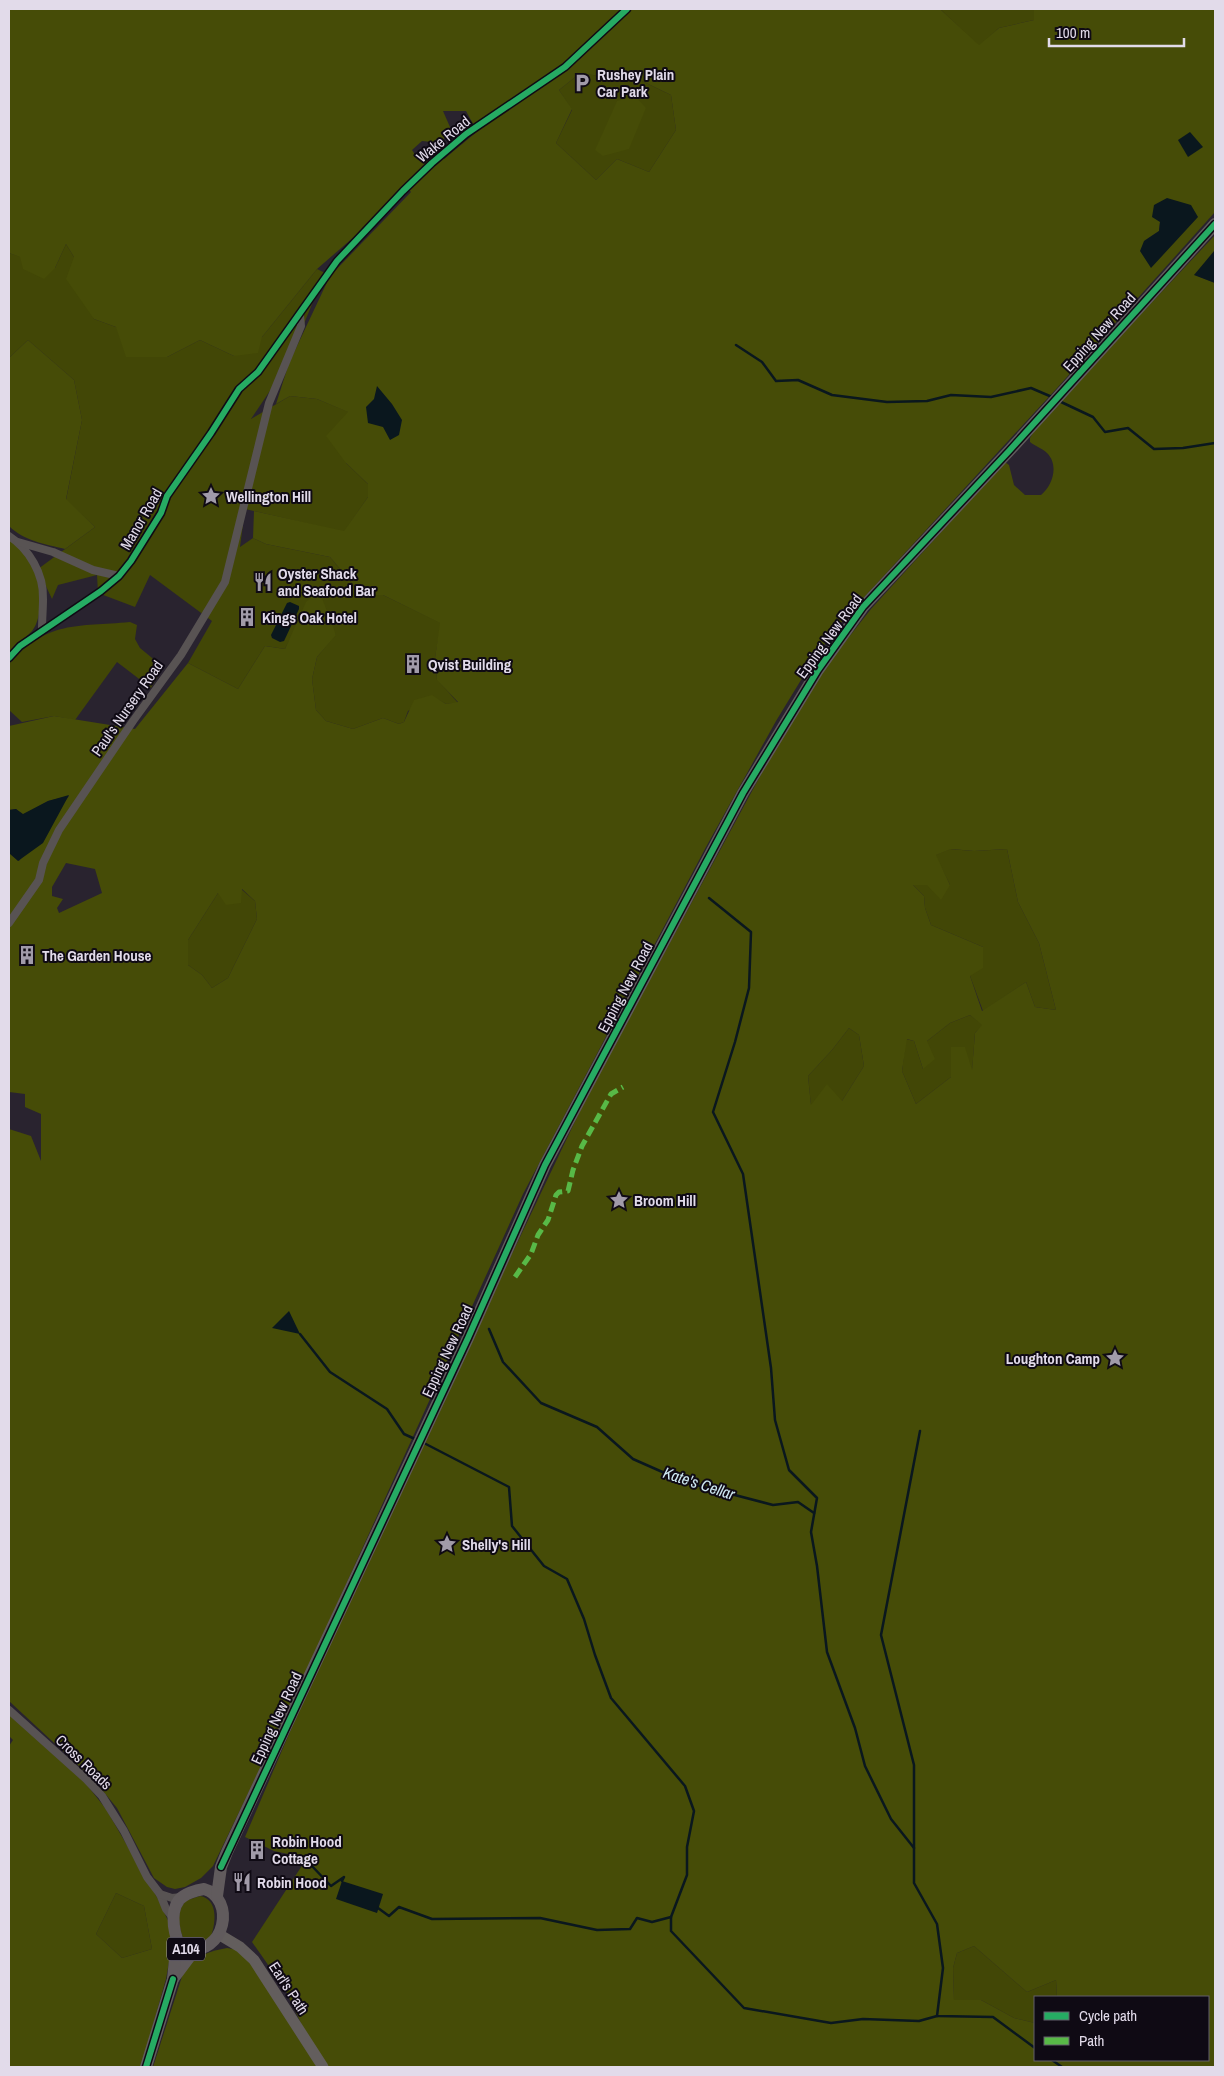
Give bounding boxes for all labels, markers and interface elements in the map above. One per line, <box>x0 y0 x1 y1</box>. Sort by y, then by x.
scale bar <box>1049 15 1184 47</box>
text: 100 m <box>1056 22 1090 43</box>
place label: Rushey Plain Car Park <box>597 64 674 102</box>
parking icon: Rushey Plain Car Park <box>571 72 593 94</box>
street label: Wake Road <box>412 111 474 167</box>
street label: Epping New Road <box>1058 288 1140 376</box>
street label: Manor Road <box>115 484 167 554</box>
place icon: Wellington Hill <box>200 485 222 507</box>
place label: Wellington Hill <box>226 486 311 507</box>
place label: Oyster Shack and Seafood Bar <box>278 563 376 601</box>
restaurant icon: Oyster Shack and Seafood Bar <box>252 571 274 593</box>
street label: Epping New Road <box>791 589 867 683</box>
building icon: Kings Oak Hotel <box>236 606 258 628</box>
place label: Kings Oak Hotel <box>262 607 357 628</box>
building icon: Qvist Building <box>402 653 424 675</box>
place label: Qvist Building <box>428 654 512 675</box>
street label: Paul's Nursery Road <box>86 656 168 760</box>
street label: Epping New Road <box>592 938 658 1036</box>
building icon: The Garden House <box>16 944 38 966</box>
place label: The Garden House <box>42 945 152 966</box>
place icon: Broom Hill <box>608 1189 630 1211</box>
place label: Broom Hill <box>634 1190 696 1211</box>
street label: Epping New Road <box>416 1301 478 1401</box>
place icon: Loughton Camp <box>1104 1347 1126 1369</box>
place label: Loughton Camp <box>1006 1348 1100 1369</box>
water label: Kate's Cellar <box>660 1461 738 1505</box>
place icon: Shelly's Hill <box>436 1533 458 1555</box>
place label: Shelly's Hill <box>462 1534 531 1555</box>
street label: Epping New Road <box>245 1668 307 1768</box>
street label: Cross Roads <box>51 1730 117 1794</box>
place label: Robin Hood Cottage <box>272 1831 342 1869</box>
building icon: Robin Hood Cottage <box>246 1839 268 1861</box>
restaurant icon: Robin Hood <box>231 1871 253 1893</box>
place label: Robin Hood <box>257 1872 327 1893</box>
road number: A104 <box>167 1938 205 1960</box>
street label: Earl's Path <box>264 1957 314 2019</box>
legend <box>1034 1996 1209 2061</box>
text: Cycle path <box>1079 2005 1137 2026</box>
text: Path <box>1079 2030 1104 2051</box>

